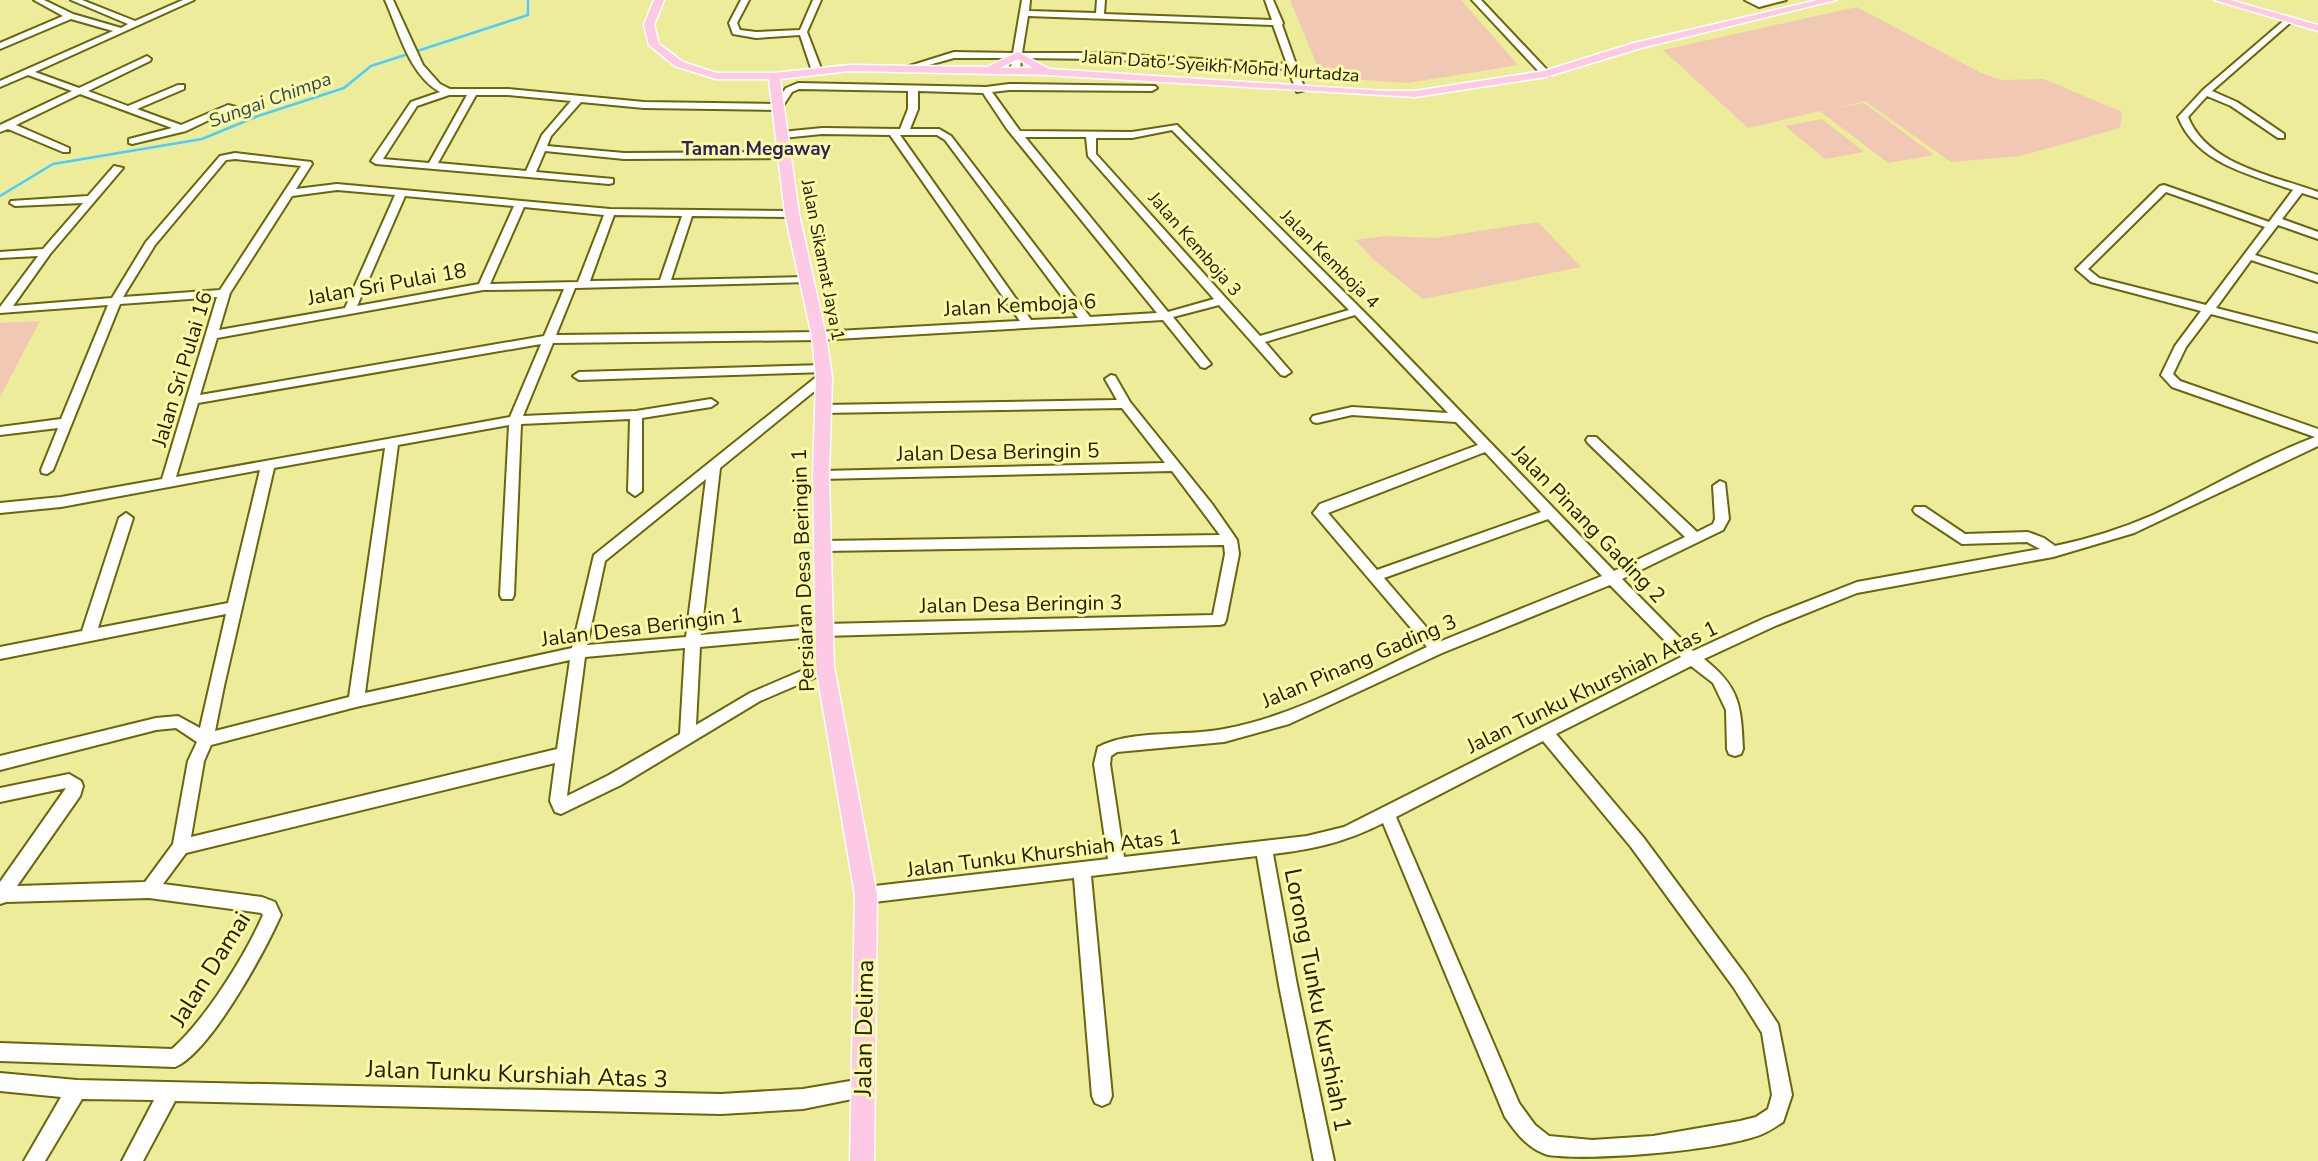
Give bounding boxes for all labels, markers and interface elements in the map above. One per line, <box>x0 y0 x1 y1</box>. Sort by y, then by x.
street label: Jalan Dato' Syeikh Mohd Murtadza <box>1081 44 1360 88</box>
water label: Sungai Chimpa <box>205 66 335 134</box>
district label: Taman Megaway <box>682 136 831 162</box>
street label: Jalan Sikamat Jaya 1 <box>795 176 850 343</box>
street label: Jalan Kemboja 3 <box>1142 186 1247 301</box>
street label: Jalan Kemboja 4 <box>1275 204 1385 314</box>
street label: Jalan Sri Pulai 18 <box>304 256 469 312</box>
street label: Jalan Kemboja 6 <box>942 287 1097 323</box>
street label: Jalan Sri Pulai 16 <box>145 288 219 451</box>
street label: Jalan Desa Beringin 5 <box>895 436 1100 468</box>
street label: Jalan Pinang Gading 2 <box>1506 438 1672 609</box>
street label: Persiaran Desa Beringin 1 <box>785 448 821 692</box>
street label: Jalan Desa Beringin 3 <box>918 588 1123 620</box>
street label: Jalan Desa Beringin 1 <box>539 601 744 653</box>
street label: Jalan Pinang Gading 3 <box>1256 607 1461 715</box>
street label: Jalan Tunku Khurshiah Atas 1 <box>1461 614 1722 761</box>
street label: Jalan Tunku Khurshiah Atas 1 <box>904 822 1183 884</box>
street label: Lorong Tunku Kurshiah 1 <box>1277 866 1359 1134</box>
street label: Jalan Damai <box>162 906 258 1033</box>
street label: Jalan Delima <box>847 959 881 1098</box>
street label: Jalan Tunku Kurshiah Atas 3 <box>365 1053 668 1095</box>

